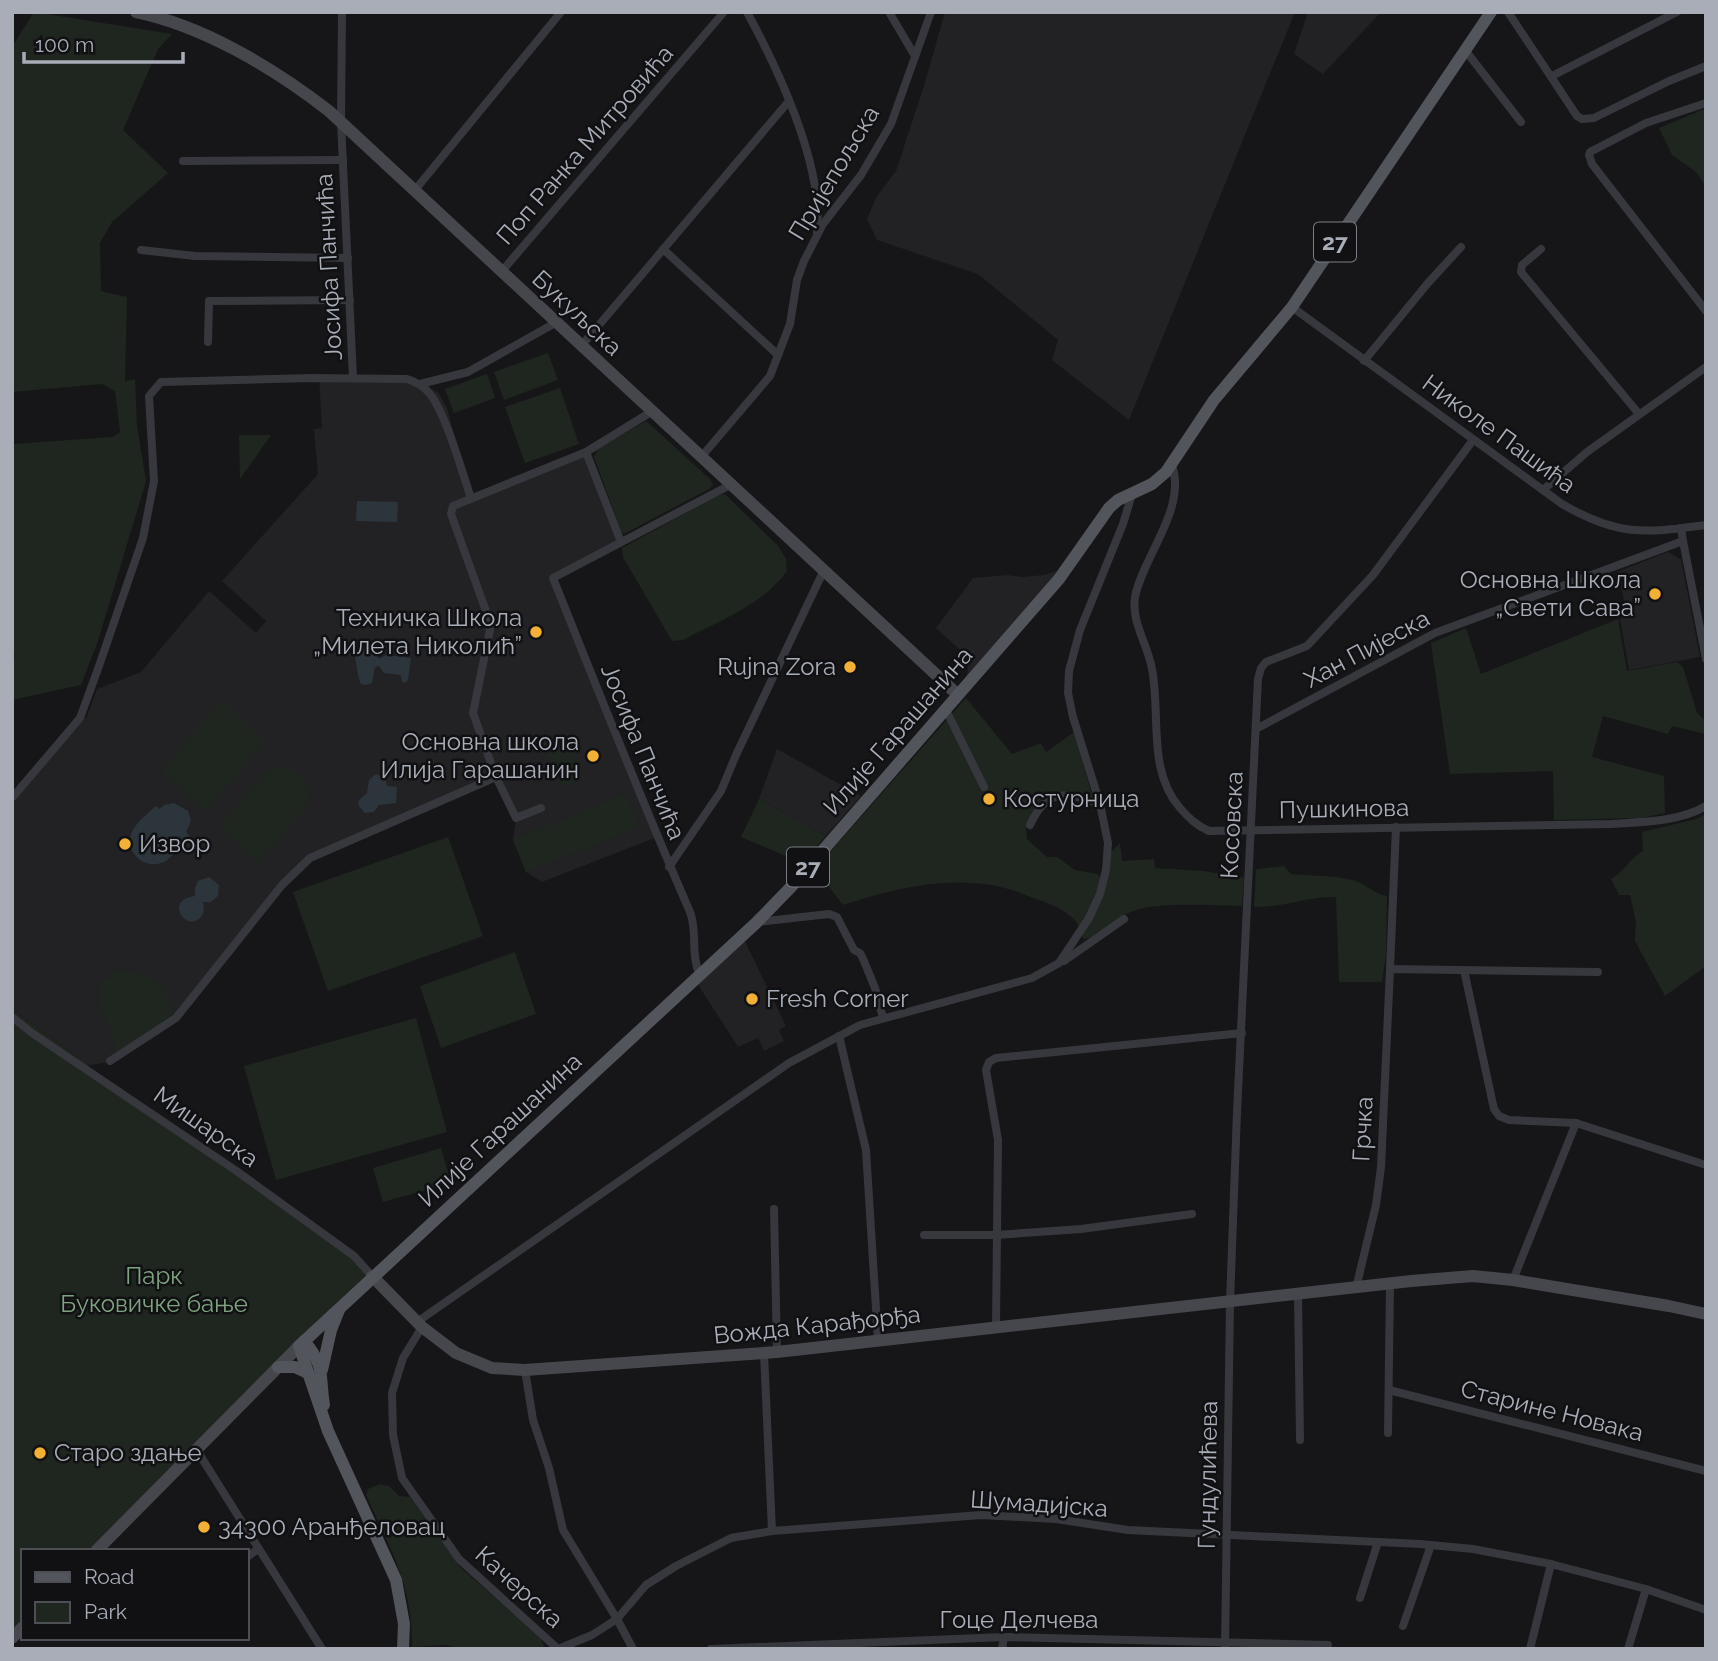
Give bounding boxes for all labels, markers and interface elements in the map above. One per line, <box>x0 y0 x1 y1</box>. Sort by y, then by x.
scale bar <box>24 21 184 65</box>
text: 100 m <box>35 32 94 57</box>
street label: Поп Ранка Митровића <box>490 39 679 250</box>
street label: Пријепољска <box>782 100 885 245</box>
street label: Јосифа Панчића <box>309 173 348 361</box>
road number: 27 <box>1314 222 1356 262</box>
street label: Букуљска <box>526 264 628 361</box>
street label: Николе Пашића <box>1417 368 1582 499</box>
place label: Основна Школа „Свети Сава” <box>1460 565 1641 622</box>
marker: Основна Школа „Свети Сава” <box>1647 586 1663 602</box>
place label: Техничка Школа „Милета Николић” <box>313 603 522 660</box>
street label: Хан Пијеска <box>1299 603 1434 694</box>
marker: Техничка Школа „Милета Николић” <box>528 624 544 640</box>
street label: Илије Гарашанина <box>817 641 978 820</box>
place label: Rujna Zora <box>717 652 836 681</box>
marker: Rujna Zora <box>842 659 858 675</box>
street label: Јосифа Панчића <box>595 660 692 844</box>
place label: Основна школа Илија Гарашанин <box>380 727 579 784</box>
marker: Основна школа Илија Гарашанин <box>585 748 601 764</box>
street label: Косовска <box>1214 770 1249 879</box>
place label: Костурница <box>1003 784 1139 813</box>
marker: Костурница <box>981 791 997 807</box>
street label: Пушкинова <box>1279 793 1409 824</box>
place label: Извор <box>139 829 210 858</box>
marker: Извор <box>117 836 133 852</box>
road number: 27 <box>787 848 829 887</box>
place label: Fresh Corner <box>766 984 909 1013</box>
marker: Fresh Corner <box>744 991 760 1007</box>
street label: Илије Гарашанина <box>412 1047 587 1213</box>
street label: Мишарска <box>148 1080 264 1173</box>
street label: Грчка <box>1346 1096 1379 1162</box>
park label: Парк Буковичке бање <box>60 1261 248 1318</box>
street label: Вожда Карађорђа <box>712 1299 922 1350</box>
street label: Старине Новака <box>1458 1374 1647 1447</box>
street label: Гундулићева <box>1192 1401 1223 1549</box>
place label: Старо здање <box>54 1438 202 1467</box>
marker: Старо здање <box>32 1445 48 1461</box>
street label: Шумадијска <box>969 1484 1109 1523</box>
place label: 34300 Аранђеловац <box>218 1512 445 1541</box>
marker: 34300 Аранђеловац <box>196 1519 212 1535</box>
street label: Качерска <box>469 1540 569 1634</box>
legend <box>21 1549 248 1640</box>
text: Road <box>84 1564 134 1589</box>
text: Park <box>84 1599 127 1624</box>
street label: Гоце Делчева <box>940 1605 1098 1634</box>

